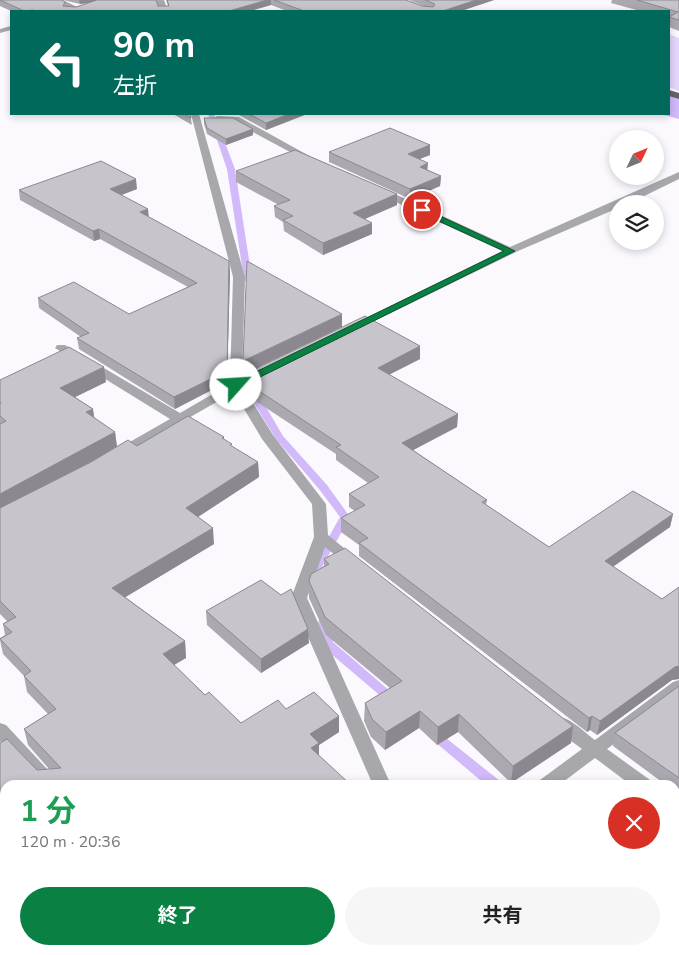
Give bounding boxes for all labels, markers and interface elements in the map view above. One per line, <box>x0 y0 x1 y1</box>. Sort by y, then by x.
text: 90 m <box>113 22 195 69</box>
icon: left <box>30 30 95 95</box>
text: 左折 <box>113 71 157 101</box>
north arrow <box>609 130 664 185</box>
map controls <box>609 130 664 250</box>
pin <box>401 189 443 231</box>
button: layers <box>609 195 664 250</box>
icon: arrive <box>408 196 436 224</box>
position arrow <box>209 358 261 410</box>
text: 1 分 <box>20 791 76 832</box>
button: close <box>608 797 660 849</box>
text: 120 m · 20:36 <box>20 831 121 853</box>
button: 終了 <box>20 887 335 945</box>
button: 共有 <box>345 887 660 945</box>

